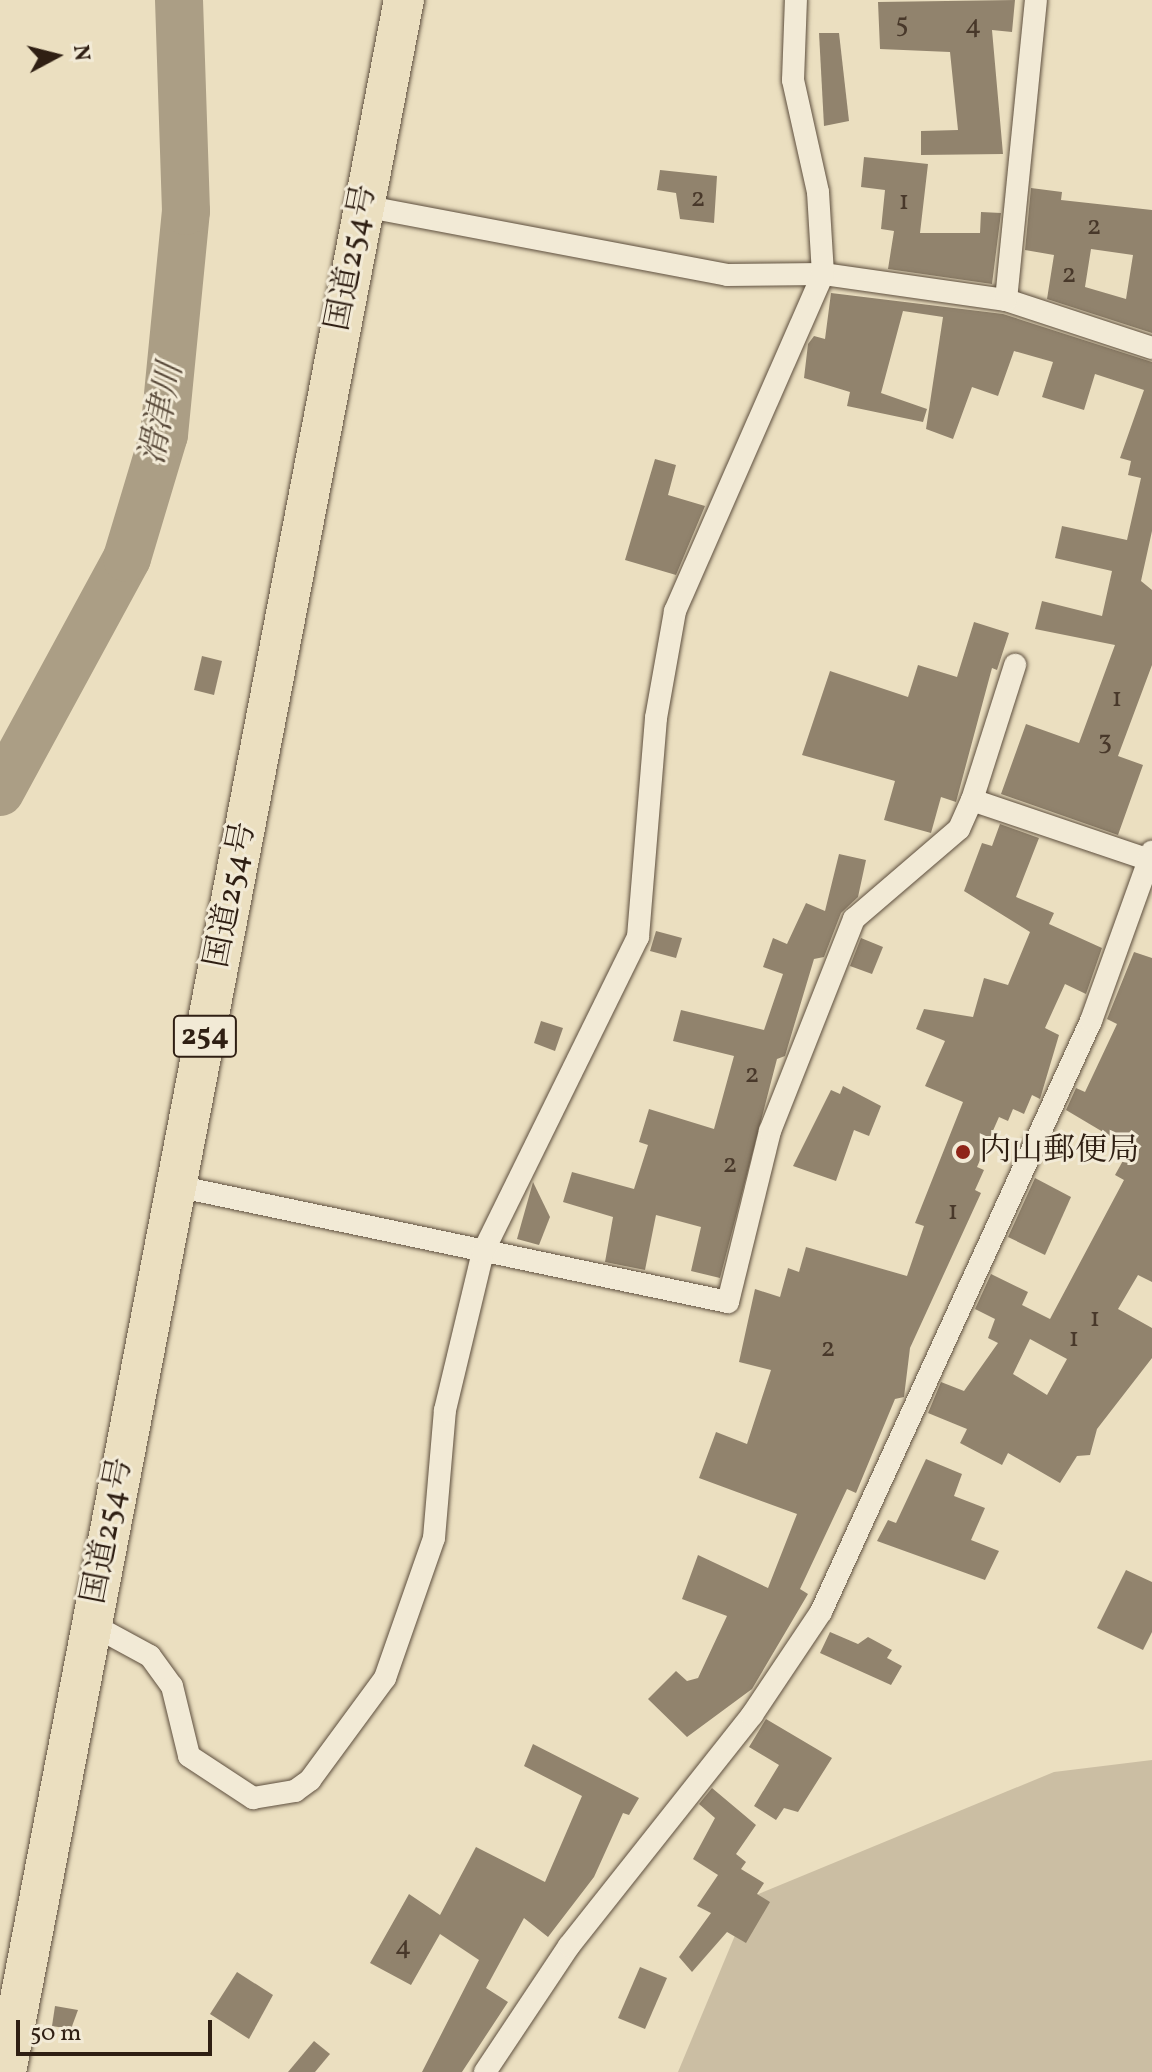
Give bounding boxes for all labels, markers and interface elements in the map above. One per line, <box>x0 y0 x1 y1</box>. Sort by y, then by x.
house number: 5 <box>895 8 909 42</box>
house number: 4 <box>965 9 981 43</box>
north arrow <box>16 16 96 96</box>
text: N <box>64 43 97 63</box>
street label: 国道254号 <box>320 182 386 334</box>
house number: 2 <box>690 182 706 216</box>
house number: 1 <box>899 185 909 219</box>
house number: 2 <box>1086 210 1102 244</box>
house number: 2 <box>1061 258 1077 292</box>
water label: 滑津川 <box>133 360 193 468</box>
house number: 1 <box>1112 682 1122 716</box>
house number: 3 <box>1098 725 1112 759</box>
street label: 国道254号 <box>199 819 265 971</box>
road number: 254 <box>171 1010 239 1062</box>
house number: 2 <box>744 1058 760 1092</box>
place label: 内山郵便局 <box>979 1133 1139 1171</box>
marker: 内山郵便局 <box>954 1143 972 1161</box>
house number: 2 <box>722 1148 738 1182</box>
house number: 1 <box>948 1195 958 1229</box>
house number: 1 <box>1090 1302 1100 1336</box>
house number: 1 <box>1069 1322 1079 1356</box>
house number: 2 <box>820 1332 836 1366</box>
street label: 国道254号 <box>76 1455 142 1607</box>
house number: 4 <box>395 1930 411 1964</box>
scale bar <box>20 2004 216 2054</box>
text: 50 m <box>30 2017 82 2051</box>

